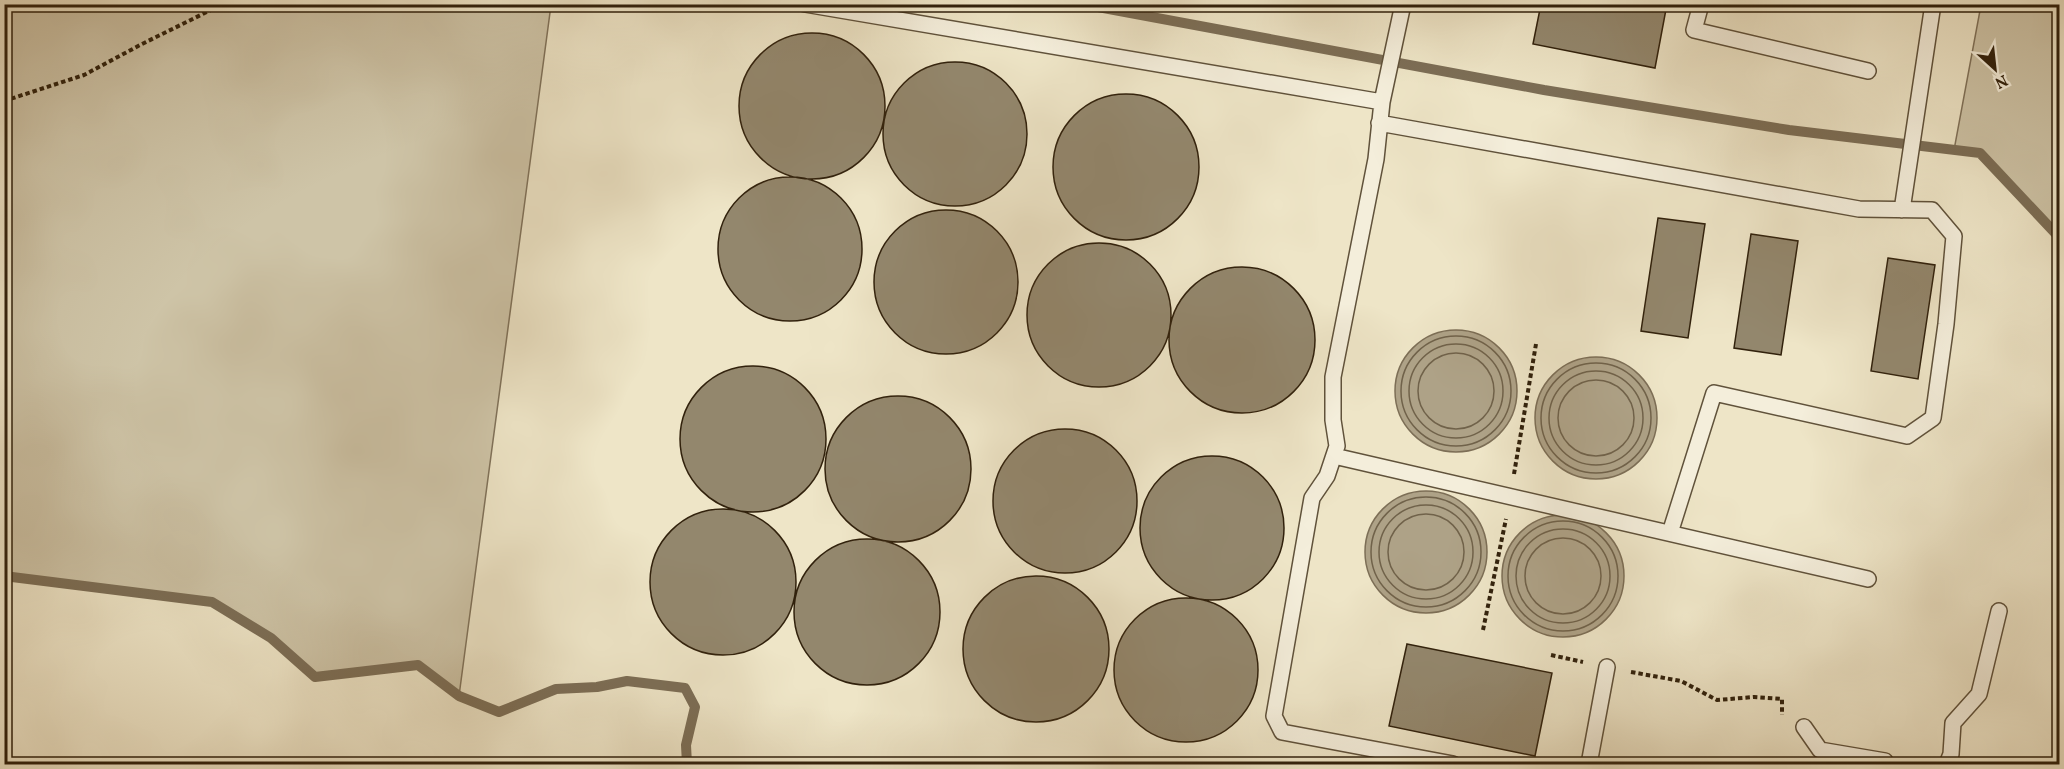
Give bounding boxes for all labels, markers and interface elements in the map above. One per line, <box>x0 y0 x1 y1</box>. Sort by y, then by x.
north arrow <box>1965 39 2025 99</box>
text: N <box>1990 68 2011 93</box>

